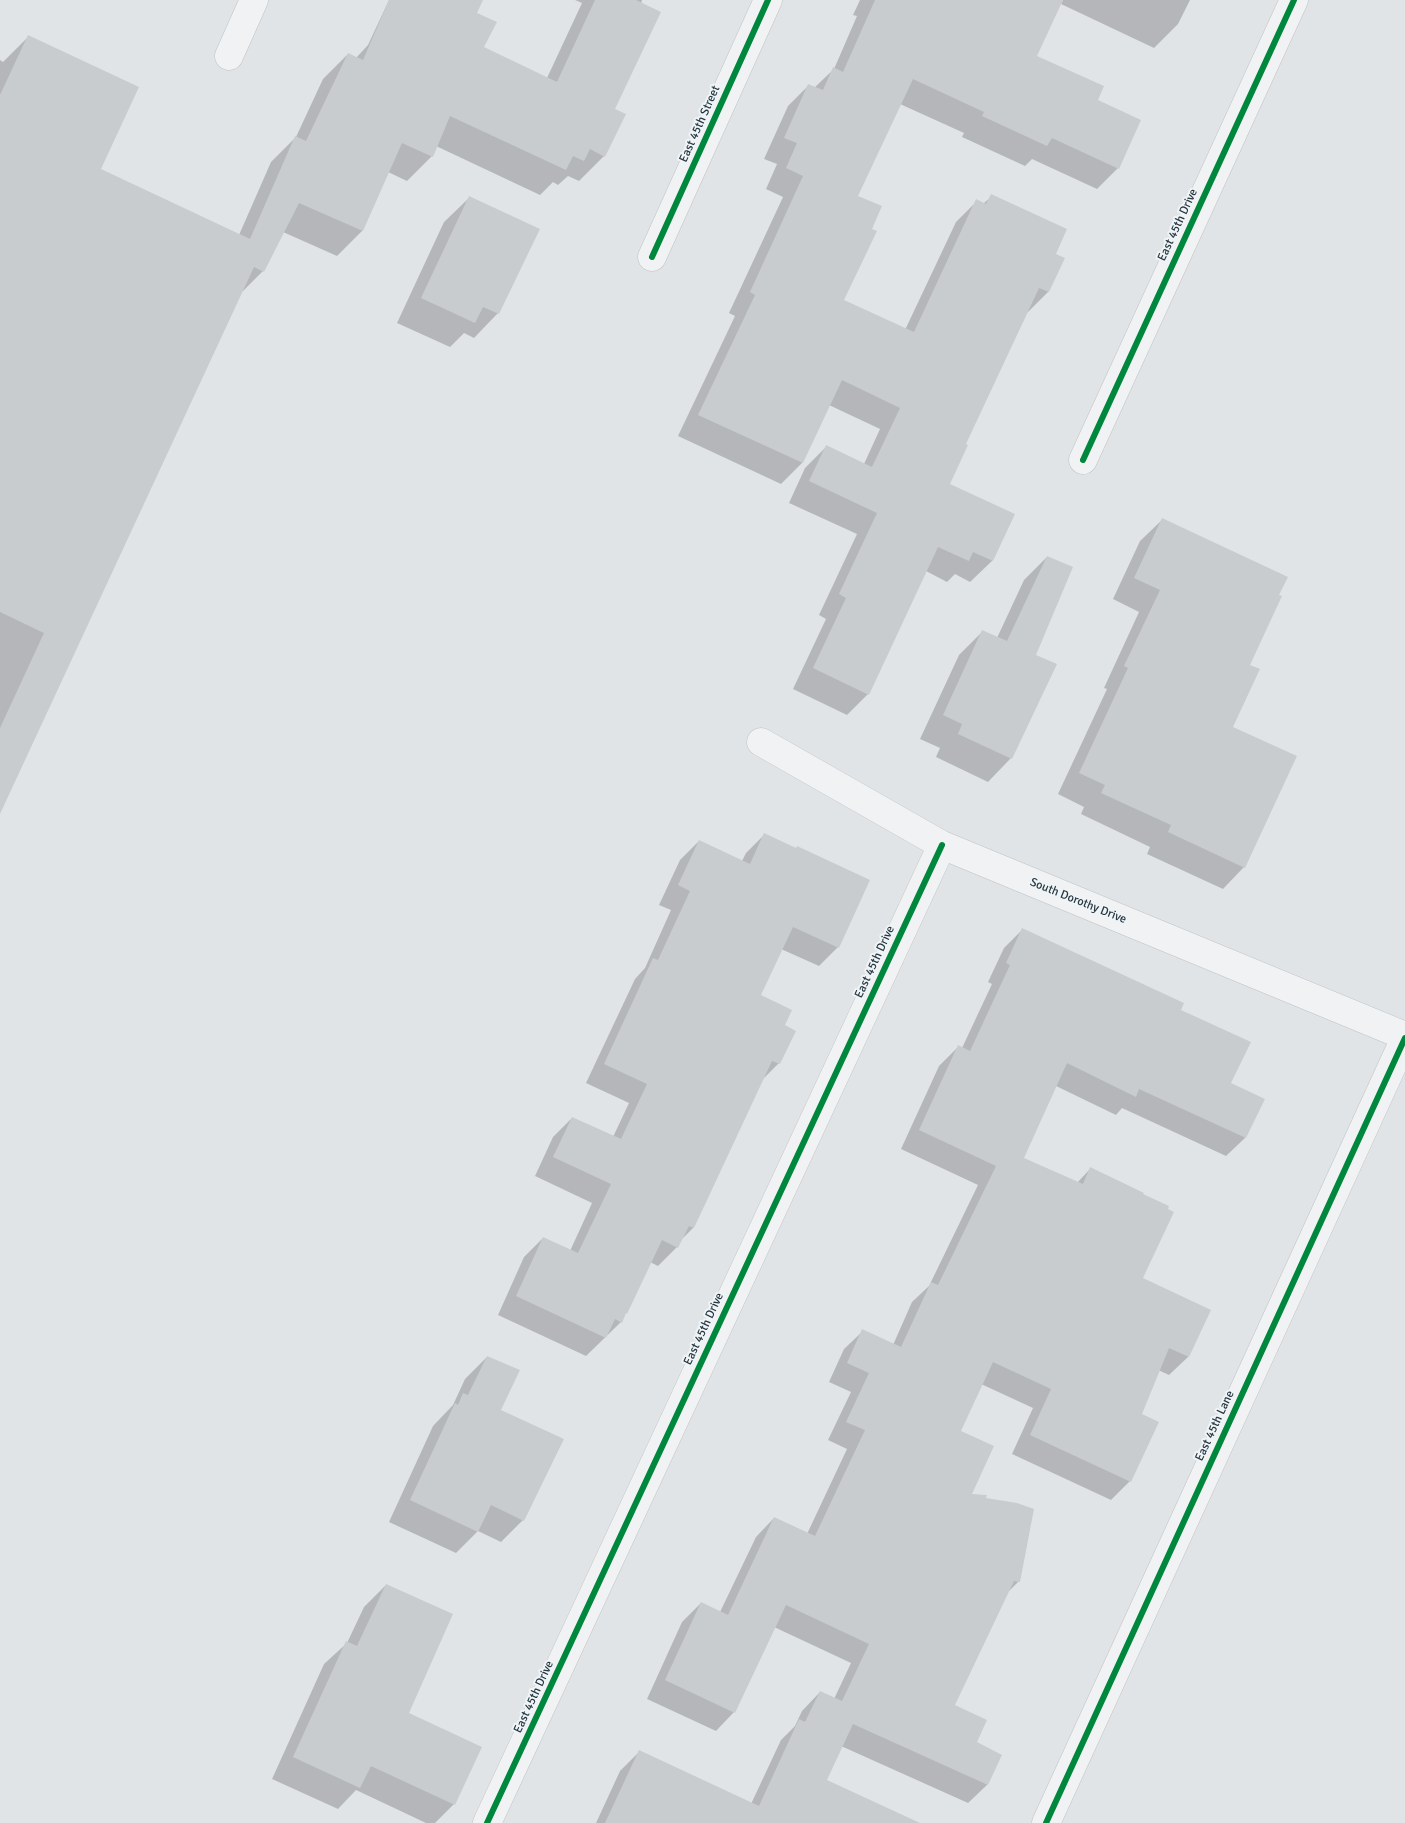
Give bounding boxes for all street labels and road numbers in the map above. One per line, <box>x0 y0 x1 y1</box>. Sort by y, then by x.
street label: East 45th Street <box>677 83 723 165</box>
street label: East 45th Drive <box>1155 187 1201 263</box>
street label: South Dorothy Drive <box>1028 875 1128 927</box>
street label: East 45th Drive <box>852 924 898 1000</box>
street label: East 45th Drive <box>681 1291 727 1367</box>
street label: East 45th Lane <box>1192 1389 1238 1463</box>
street label: East 45th Drive <box>511 1659 557 1735</box>

